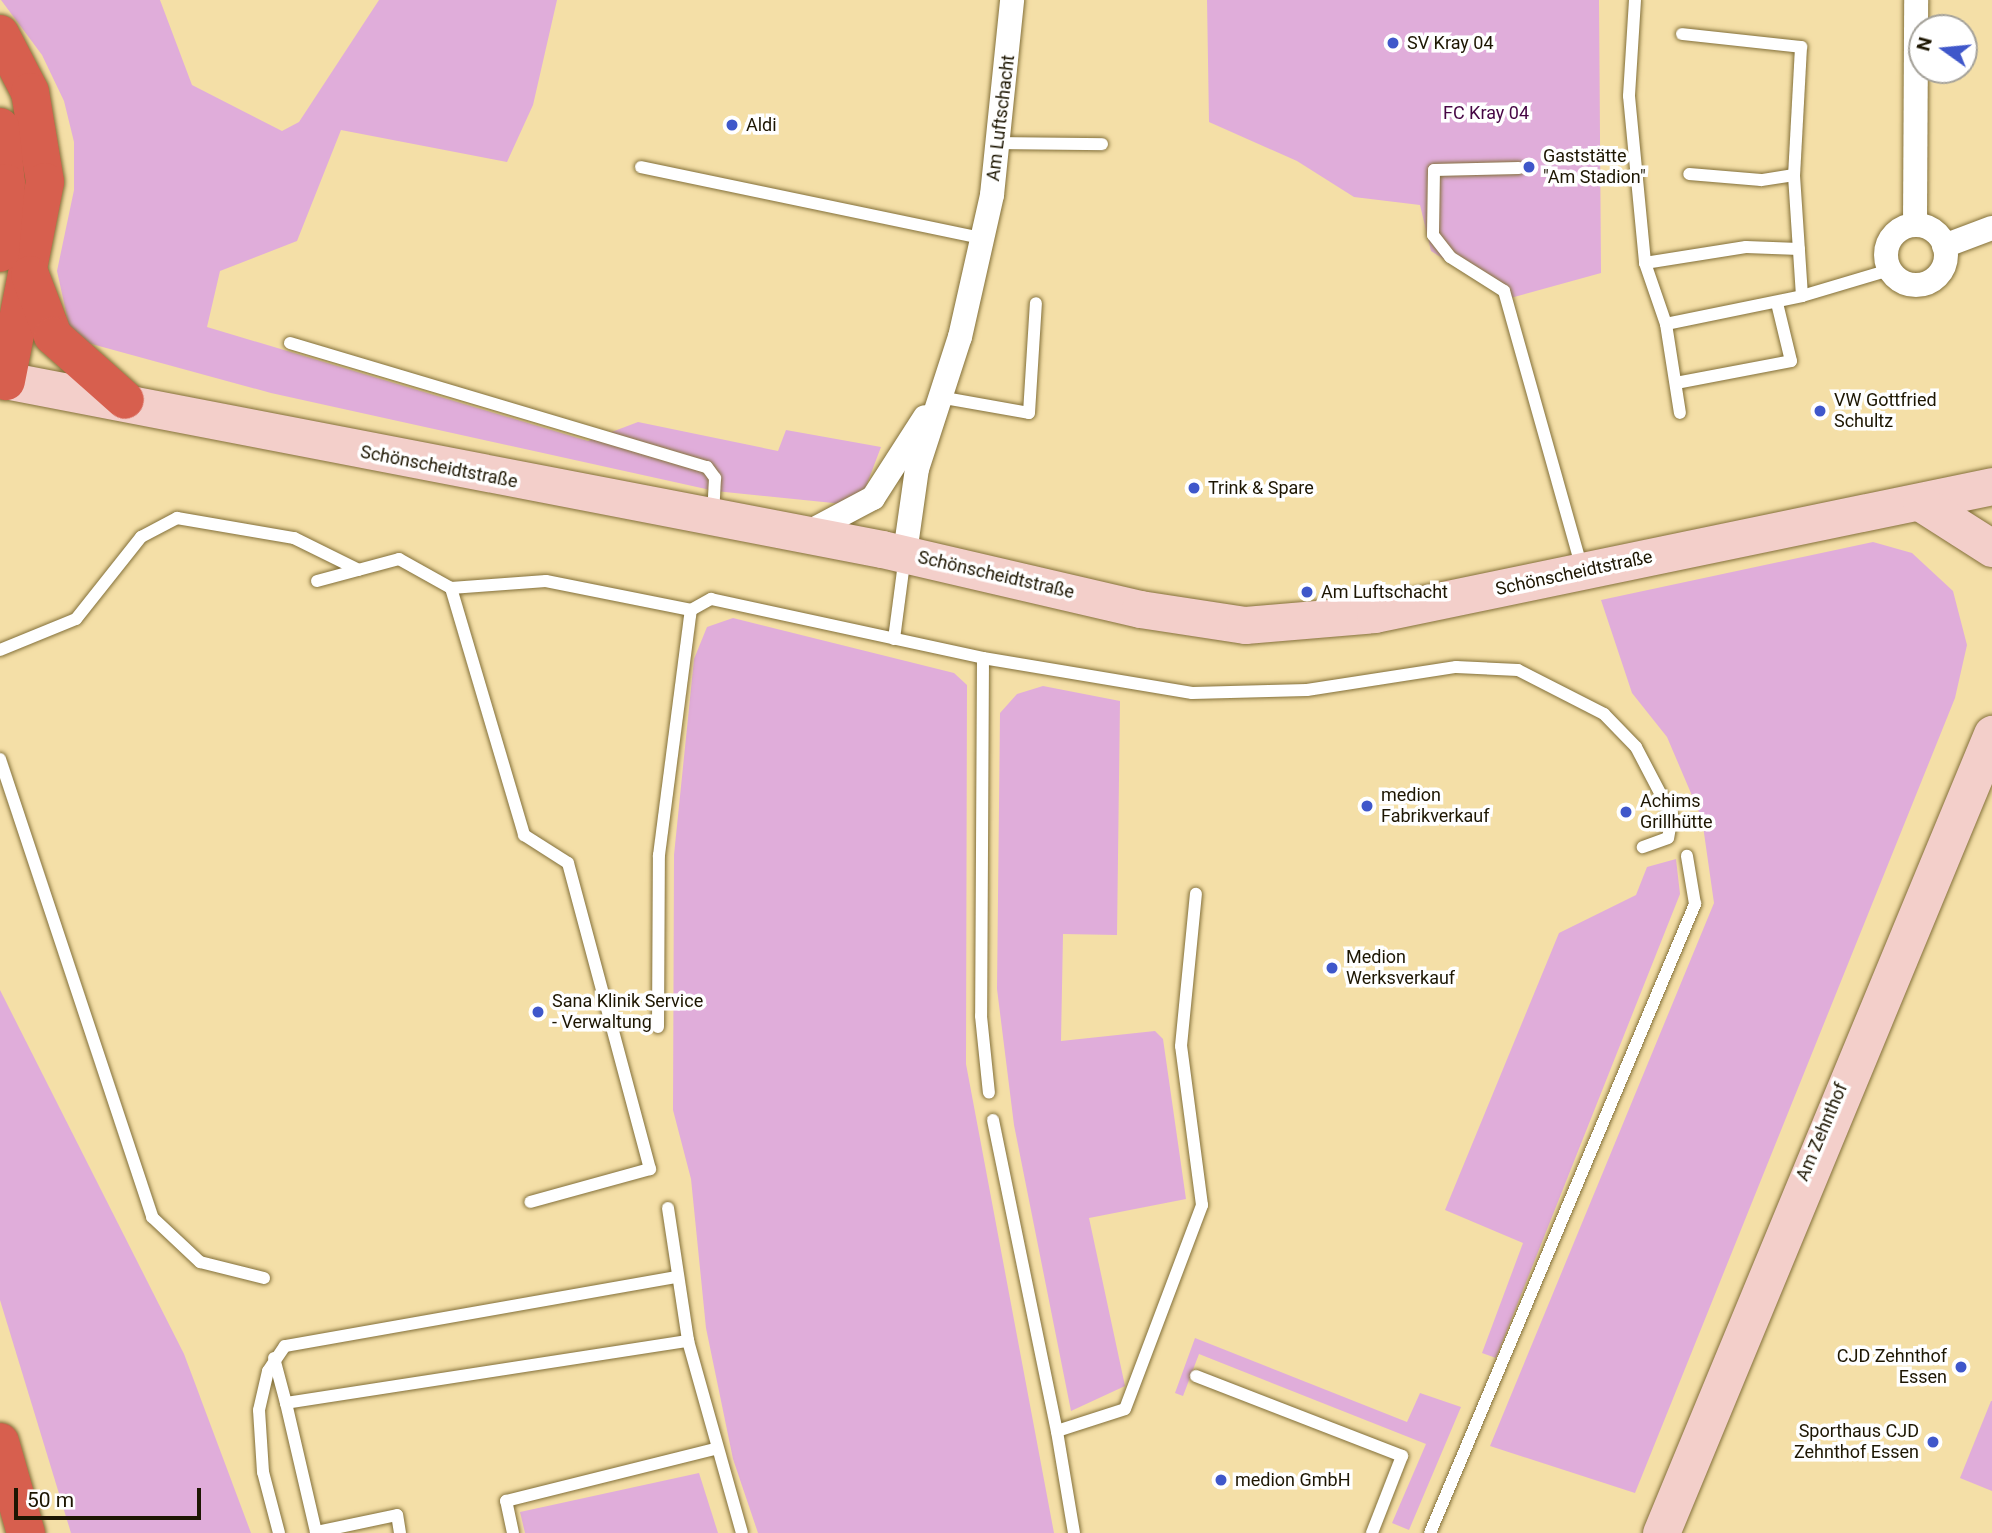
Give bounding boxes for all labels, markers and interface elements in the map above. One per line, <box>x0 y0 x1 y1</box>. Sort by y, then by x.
north arrow <box>1908 14 1978 84</box>
place label: SV Kray 04 <box>1407 32 1494 54</box>
marker: SV Kray 04 <box>1385 35 1401 51</box>
text: N <box>1911 35 1937 53</box>
street label: Am Luftschacht <box>983 54 1019 182</box>
park label: FC Kray 04 <box>1443 102 1529 124</box>
place label: Aldi <box>746 114 777 136</box>
marker: Aldi <box>724 117 740 133</box>
place label: Gaststätte "Am Stadion" <box>1543 146 1646 188</box>
marker: Gaststätte "Am Stadion" <box>1521 159 1537 175</box>
place label: VW Gottfried Schultz <box>1834 390 1937 432</box>
marker: VW Gottfried Schultz <box>1812 403 1828 419</box>
street label: Schönscheidtstraße <box>359 441 519 493</box>
place label: Trink & Spare <box>1208 477 1314 499</box>
marker: Trink & Spare <box>1186 480 1202 496</box>
street label: Schönscheidtstraße <box>1494 546 1654 600</box>
street label: Schönscheidtstraße <box>916 547 1076 603</box>
place label: Am Luftschacht <box>1321 581 1448 603</box>
marker: Am Luftschacht <box>1299 584 1315 600</box>
place label: medion Fabrikverkauf <box>1381 785 1489 828</box>
place label: Achims Grillhütte <box>1640 791 1713 834</box>
marker: medion Fabrikverkauf <box>1359 798 1375 814</box>
marker: Achims Grillhütte <box>1618 804 1634 820</box>
place label: Medion Werksverkauf <box>1346 947 1455 990</box>
marker: Medion Werksverkauf <box>1324 960 1340 976</box>
place label: Sana Klinik Service - Verwaltung <box>552 991 703 1034</box>
marker: Sana Klinik Service - Verwaltung <box>530 1004 546 1020</box>
street label: Am Zehnthof <box>1792 1080 1852 1184</box>
place label: CJD Zehnthof Essen <box>1837 1346 1947 1388</box>
marker: CJD Zehnthof Essen <box>1953 1359 1969 1375</box>
place label: Sporthaus CJD Zehnthof Essen <box>1794 1421 1919 1464</box>
marker: Sporthaus CJD Zehnthof Essen <box>1925 1434 1941 1450</box>
place label: medion GmbH <box>1235 1469 1351 1491</box>
marker: medion GmbH <box>1213 1472 1229 1488</box>
scale bar <box>18 1474 205 1518</box>
text: 50 m <box>27 1488 74 1512</box>

